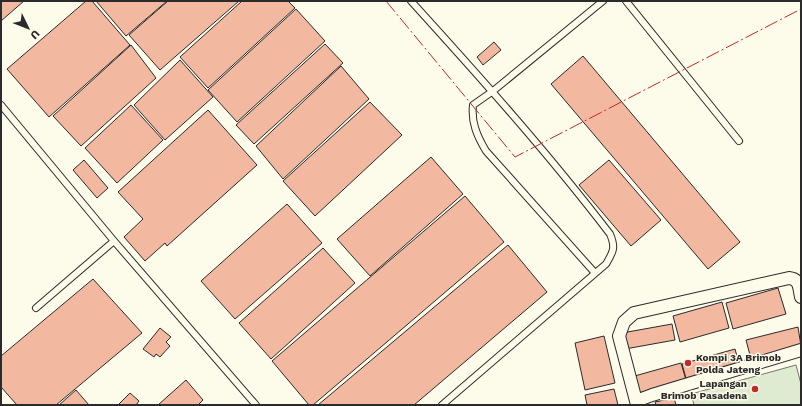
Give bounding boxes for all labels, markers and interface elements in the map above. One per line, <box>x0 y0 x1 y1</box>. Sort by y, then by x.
north arrow <box>8 8 48 48</box>
text: U <box>27 27 42 42</box>
place label: Kompi 3A Brimob Polda Jateng <box>696 352 781 375</box>
marker: Kompi 3A Brimob Polda Jateng <box>683 358 693 368</box>
place label: Lapangan Brimob Pasadena <box>661 378 747 401</box>
marker: Lapangan Brimob Pasadena <box>750 384 760 394</box>

